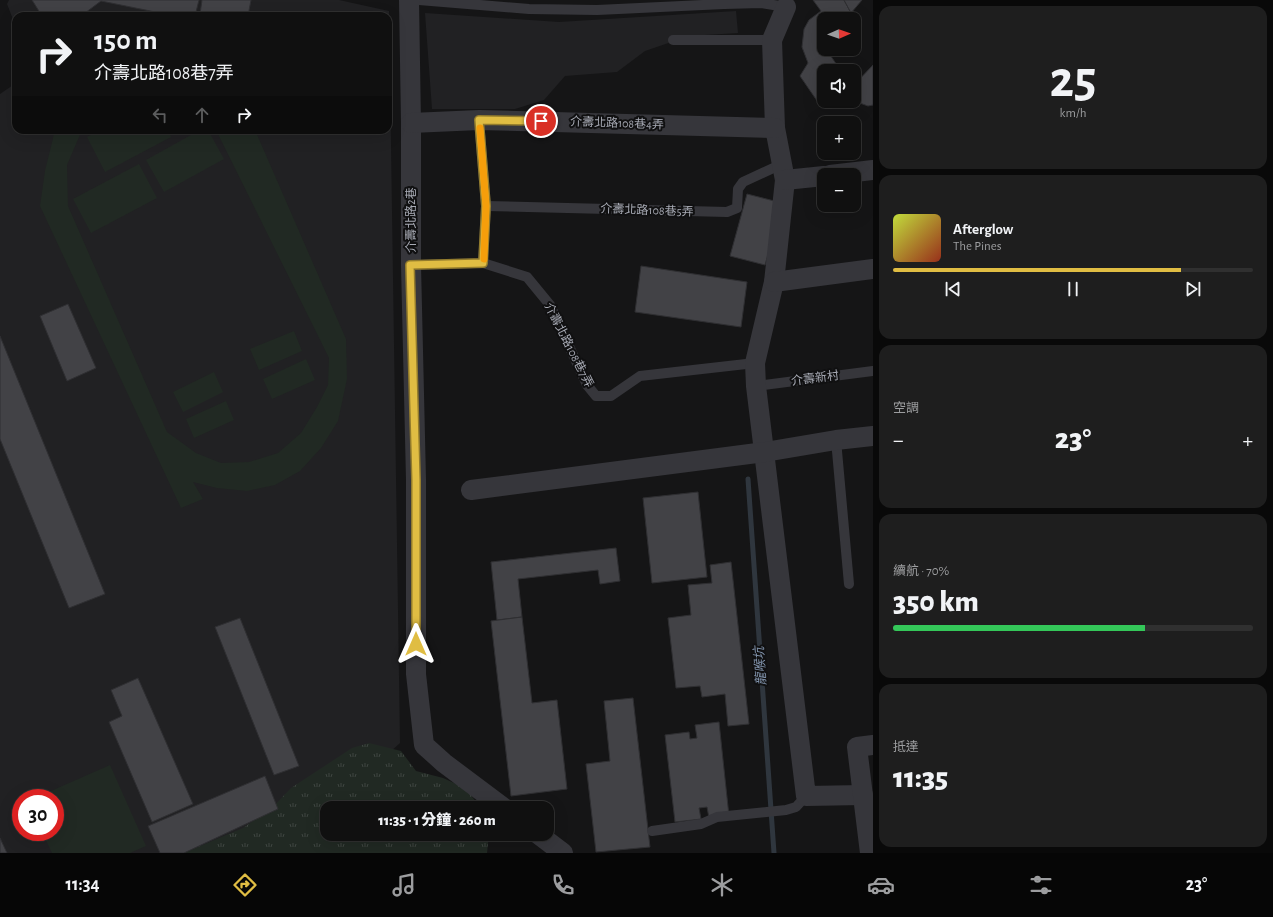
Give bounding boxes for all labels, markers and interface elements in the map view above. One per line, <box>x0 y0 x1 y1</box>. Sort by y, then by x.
north arrow <box>817 12 861 56</box>
map controls <box>817 12 861 212</box>
text: 150 m <box>94 27 158 55</box>
icon: right <box>28 28 80 80</box>
text: 25 <box>1050 54 1096 106</box>
button: sound <box>817 64 861 108</box>
text: 介壽北路108巷7弄 <box>94 65 234 83</box>
icon: left <box>149 104 171 126</box>
icon: ahead <box>191 104 213 126</box>
icon: right <box>233 104 255 126</box>
pin <box>524 104 558 138</box>
text: km/h <box>1060 107 1086 120</box>
icon: arrive <box>530 110 552 132</box>
street label: 介壽北路108巷4弄 <box>570 114 664 131</box>
button: + <box>817 116 861 160</box>
button: − <box>817 168 861 212</box>
street label: 介壽北路2巷 <box>404 187 417 253</box>
street label: 介壽北路108巷5弄 <box>600 201 694 218</box>
text: Afterglow <box>953 222 1013 237</box>
text: The Pines <box>953 240 1002 253</box>
icon: previous <box>942 278 964 300</box>
icon: pause <box>1062 278 1084 300</box>
icon: next <box>1182 278 1204 300</box>
street label: 介壽北路108巷7弄 <box>543 300 596 389</box>
street label: 介壽新村 <box>790 368 841 387</box>
text: 空調 <box>893 402 919 415</box>
text: 23° <box>1055 424 1091 454</box>
text: − <box>893 429 904 451</box>
text: + <box>1242 429 1253 451</box>
text: 續航 · 70% <box>893 565 949 578</box>
text: 350 km <box>893 587 979 617</box>
position arrow <box>395 623 437 665</box>
water label: 龍喉坑 <box>751 644 769 686</box>
text: 抵達 <box>893 741 919 754</box>
text: 11:35 <box>893 763 948 793</box>
speed limit sign: 30 <box>12 789 64 841</box>
text: 11:35 · 1 分鐘 · 260 m <box>378 813 496 828</box>
icon: directions <box>231 871 259 899</box>
icon: music <box>390 871 418 899</box>
icon: phone <box>549 871 577 899</box>
icon: climate <box>708 871 736 899</box>
icon: car <box>867 871 895 899</box>
icon: filters <box>1027 871 1055 899</box>
text: 11:34 <box>66 876 100 894</box>
text: 23° <box>1186 876 1207 894</box>

